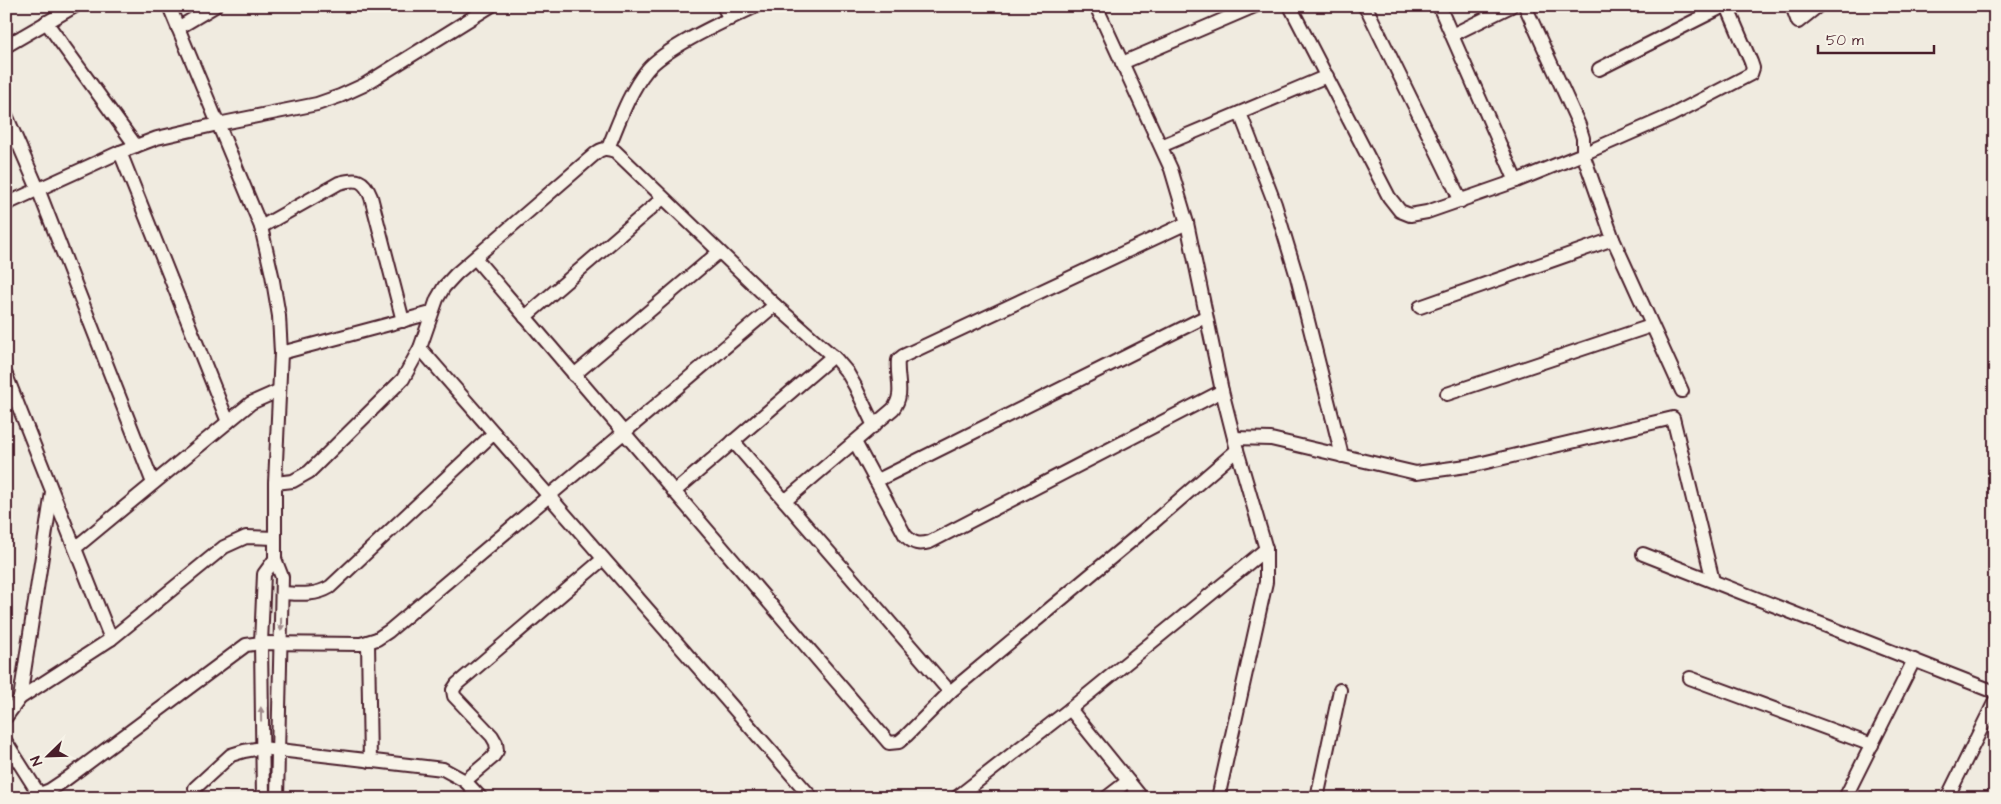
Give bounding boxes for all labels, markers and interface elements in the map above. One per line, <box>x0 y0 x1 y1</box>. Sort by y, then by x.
scale bar <box>1818 22 1935 54</box>
text: 50 m <box>1826 30 1864 51</box>
one-way arrow <box>276 616 284 632</box>
one-way arrow <box>257 706 265 722</box>
north arrow <box>22 732 72 782</box>
text: N <box>26 753 48 769</box>

